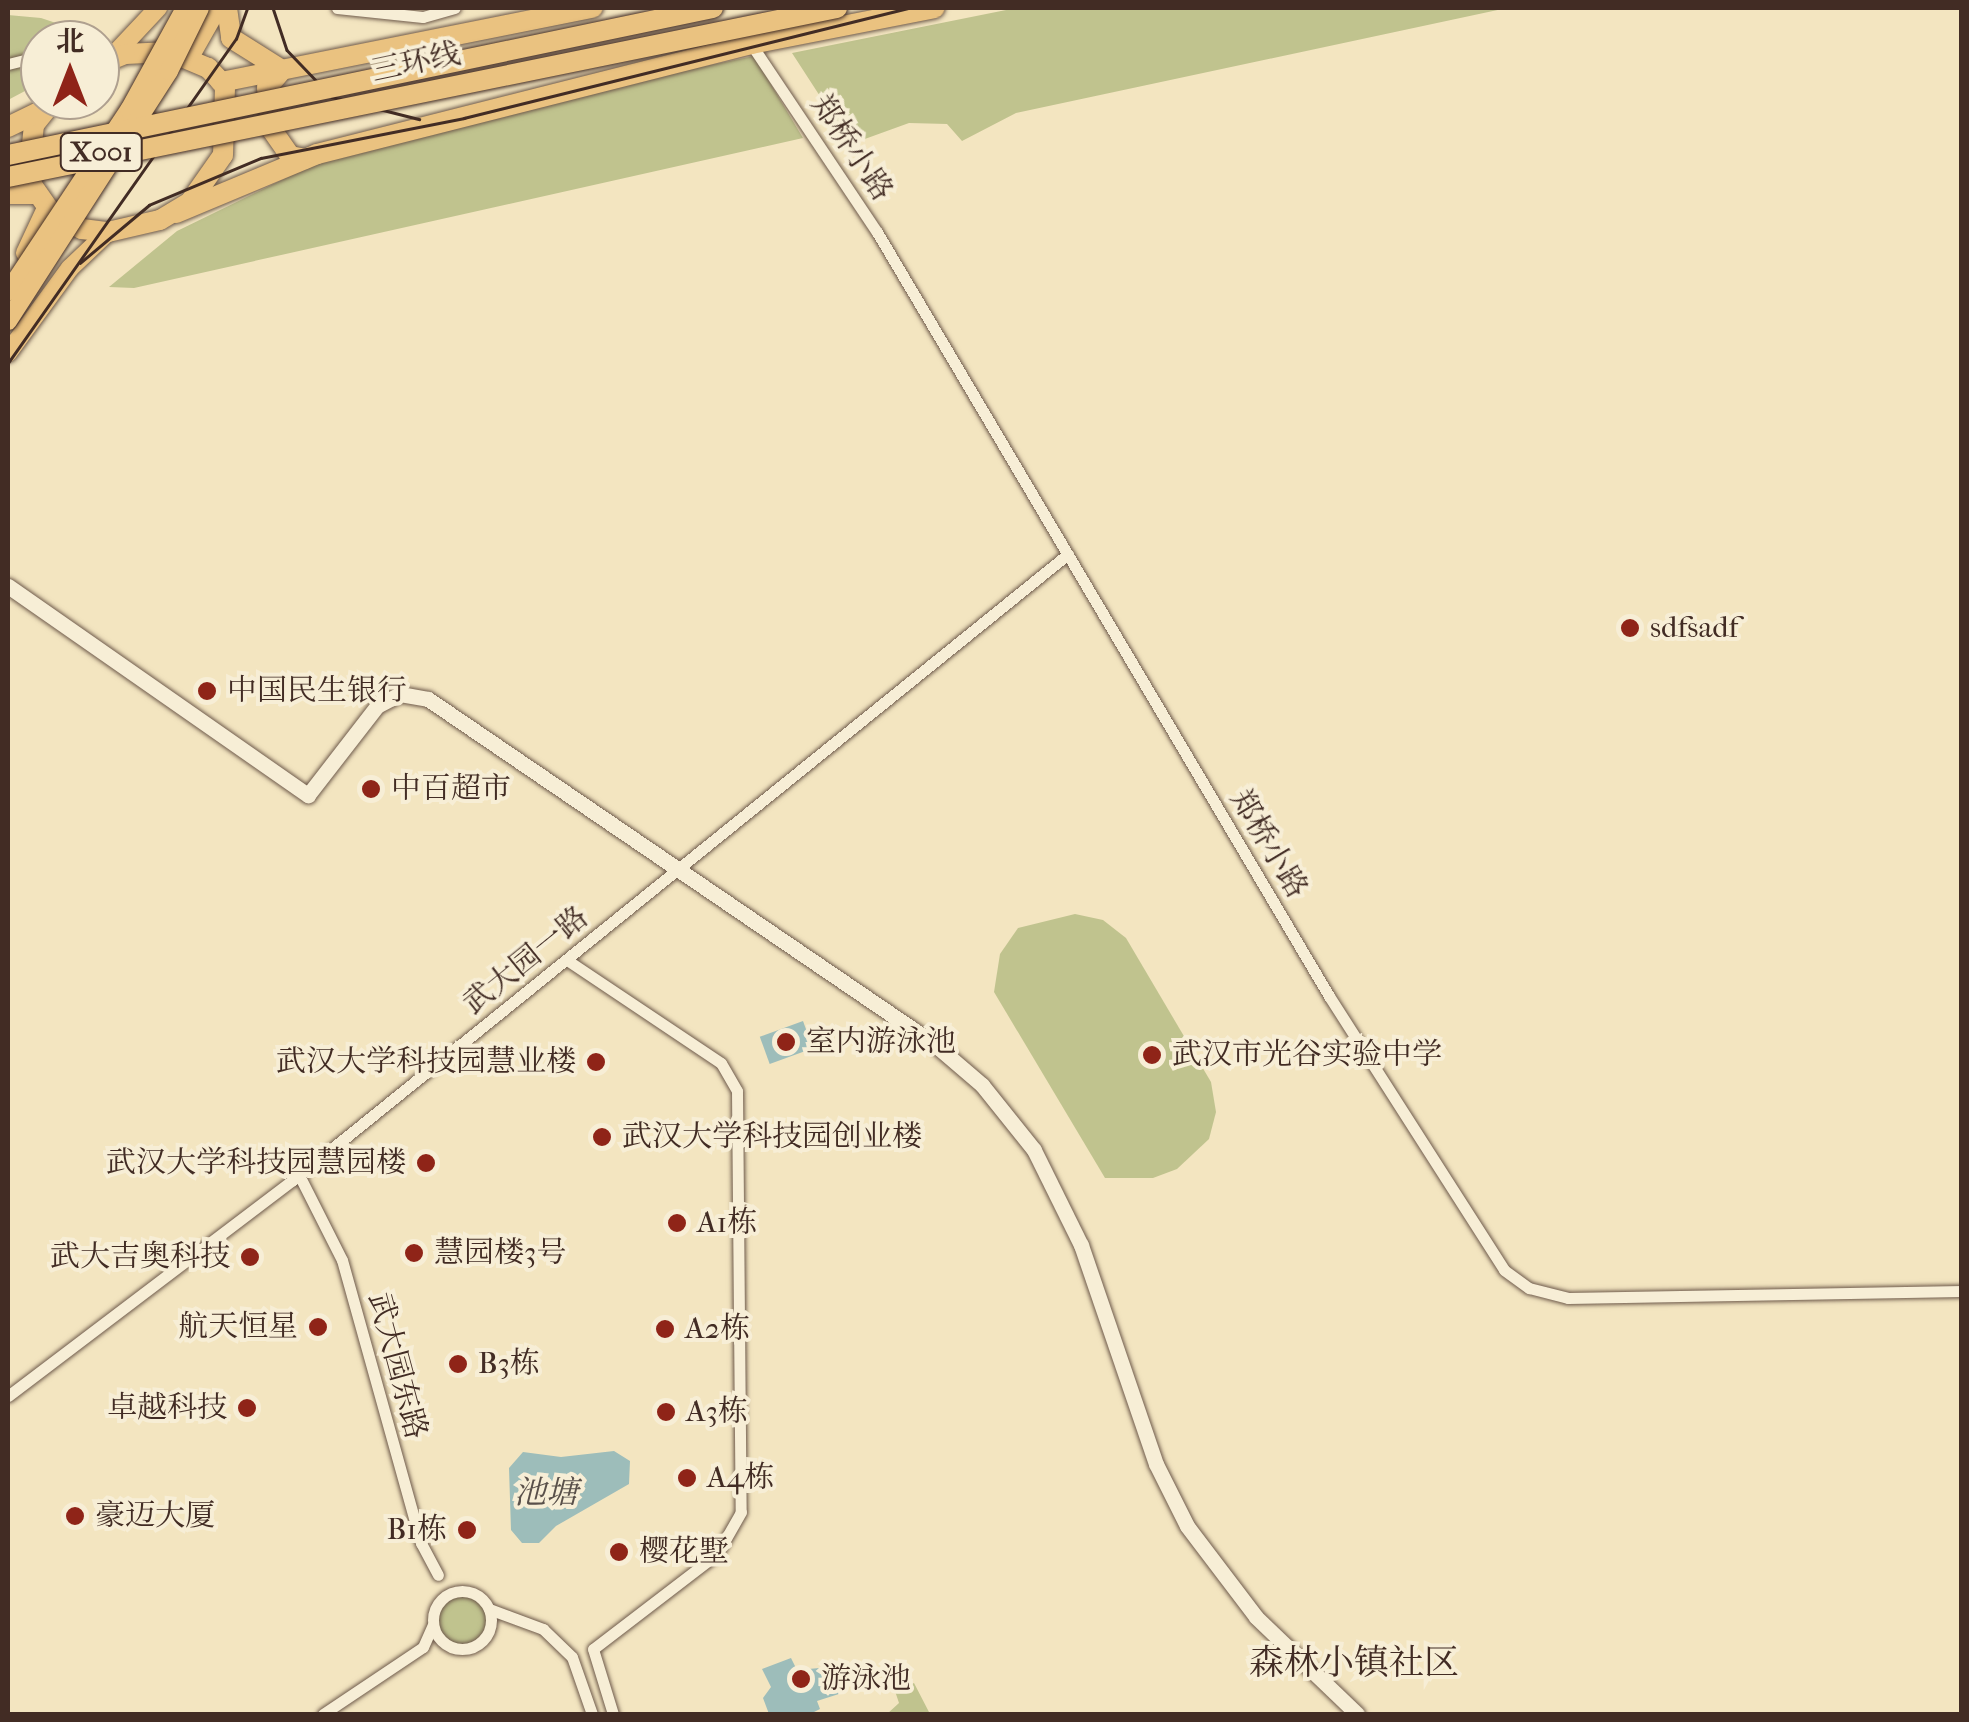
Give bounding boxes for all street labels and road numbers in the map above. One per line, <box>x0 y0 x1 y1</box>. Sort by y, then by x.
street label: 三环线 <box>368 36 464 90</box>
street label: 郑桥小路 <box>803 88 899 208</box>
road number: X001 <box>58 129 144 175</box>
street label: 郑桥小路 <box>1222 783 1314 905</box>
street label: 武大园一路 <box>456 900 596 1022</box>
street label: 武大园东路 <box>360 1289 434 1443</box>

